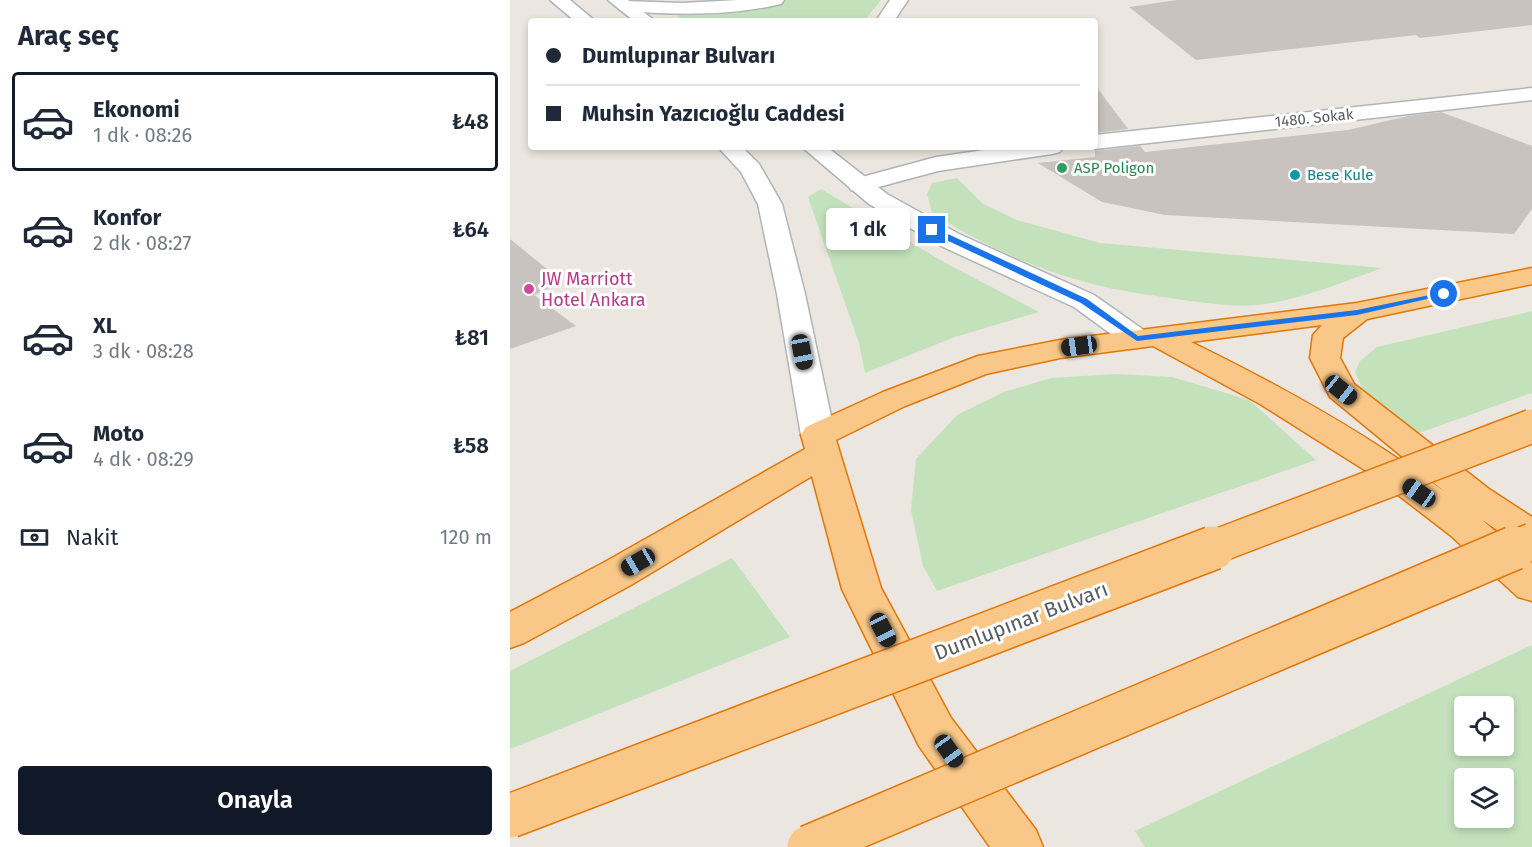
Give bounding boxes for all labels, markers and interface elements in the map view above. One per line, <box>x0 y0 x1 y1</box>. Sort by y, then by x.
text: Araç seç <box>18 20 119 52</box>
text: Dumlupınar Bulvarı <box>582 42 775 69</box>
icon: car <box>21 95 75 149</box>
text: Ekonomi <box>93 96 180 123</box>
text: Muhsin Yazıcıoğlu Caddesi <box>582 100 845 127</box>
street label: 1480. Sokak <box>1274 105 1354 131</box>
text: ₺48 <box>452 108 489 135</box>
text: 1 dk · 08:26 <box>93 123 192 147</box>
place label: ASP Poligon <box>1074 159 1154 177</box>
marker: ASP Poligon <box>1055 161 1069 175</box>
place label: Bese Kule <box>1307 166 1373 184</box>
marker: Bese Kule <box>1288 168 1302 182</box>
icon: car <box>21 203 75 257</box>
text: Konfor <box>93 204 161 231</box>
callout: 1 dk <box>827 209 911 251</box>
text: ₺64 <box>452 216 489 243</box>
route end <box>918 216 945 243</box>
text: 1 dk <box>850 217 886 241</box>
text: 2 dk · 08:27 <box>93 231 191 255</box>
place label: JW Marriott Hotel Ankara <box>541 268 646 311</box>
route start <box>1430 280 1457 307</box>
marker: JW Marriott Hotel Ankara <box>522 282 536 296</box>
icon: car <box>21 311 75 365</box>
text: XL <box>93 312 117 339</box>
text: ₺81 <box>454 324 489 351</box>
car <box>790 333 814 371</box>
car <box>1060 335 1098 357</box>
text: 3 dk · 08:28 <box>93 339 194 363</box>
car <box>1321 372 1361 408</box>
icon: car <box>21 419 75 473</box>
text: Moto <box>93 420 144 447</box>
text: ₺58 <box>453 432 489 459</box>
text: 4 dk · 08:29 <box>93 447 194 471</box>
car <box>1399 475 1439 511</box>
icon: cash <box>18 521 51 554</box>
text: Nakit <box>66 524 118 551</box>
text: 120 m <box>440 525 492 549</box>
car <box>618 545 658 579</box>
street label: Dumlupınar Bulvarı <box>930 576 1112 666</box>
car <box>867 610 899 650</box>
map controls <box>1454 696 1514 828</box>
button: locate <box>1454 696 1514 756</box>
car <box>931 731 967 771</box>
button: Onayla <box>18 766 492 835</box>
button: layers <box>1454 768 1514 828</box>

